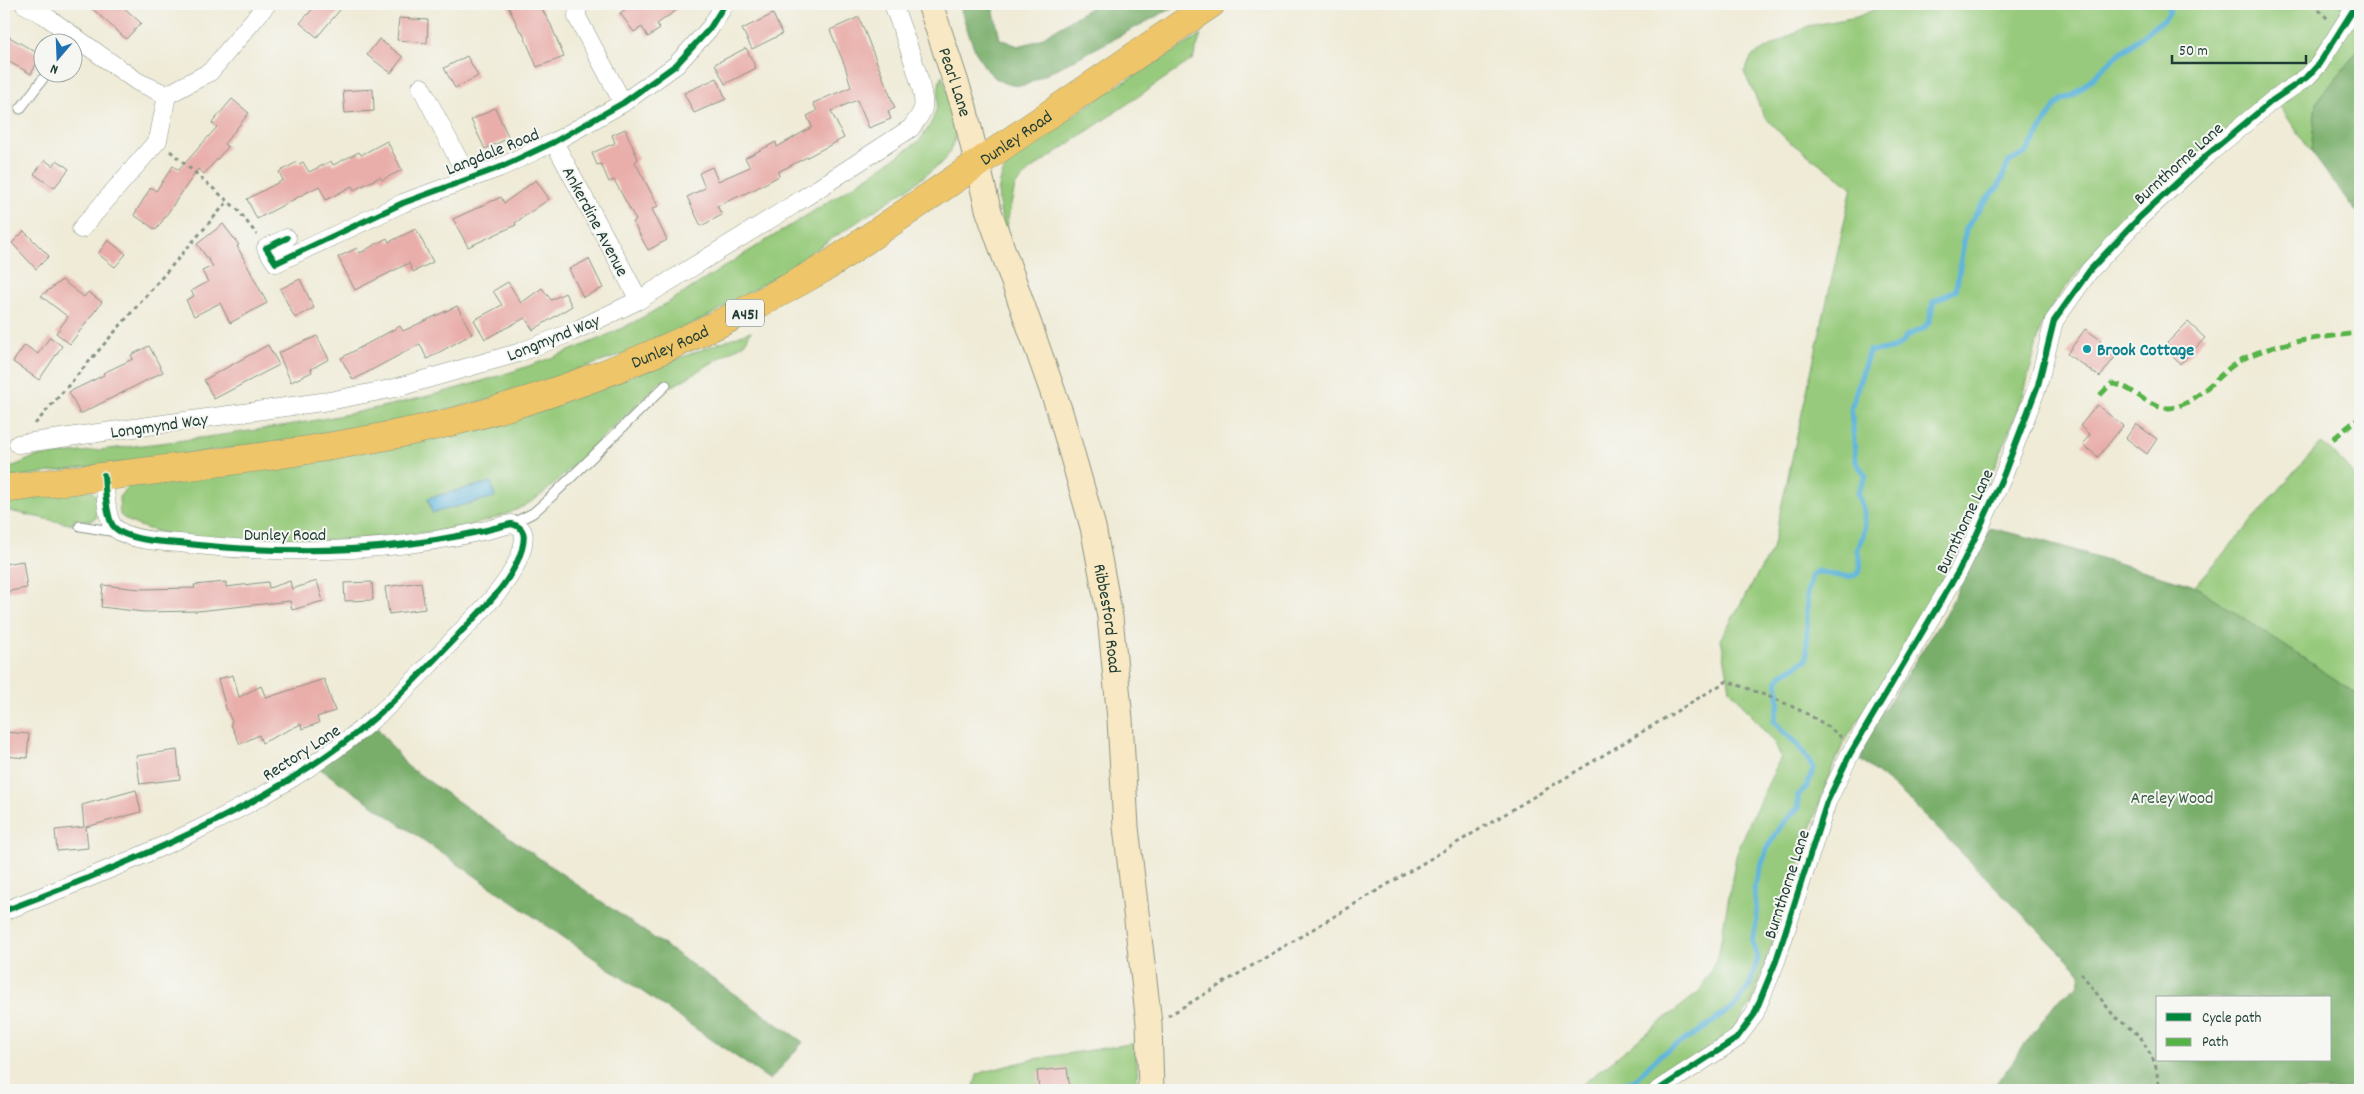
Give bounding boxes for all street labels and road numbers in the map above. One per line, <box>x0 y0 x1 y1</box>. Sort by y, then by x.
street label: Pearl Lane <box>930 45 976 120</box>
street label: Dunley Road <box>976 106 1058 173</box>
street label: Burnthorne Lane <box>2129 118 2230 212</box>
street label: Langdale Road <box>442 123 543 183</box>
street label: Ankerdine Avenue <box>554 163 633 282</box>
road number: A451 <box>726 300 764 326</box>
street label: Longmynd Way <box>504 309 605 369</box>
street label: Dunley Road <box>628 320 714 377</box>
street label: Longmynd Way <box>109 408 210 447</box>
street label: Burnthorne Lane <box>1931 465 2002 579</box>
street label: Dunley Road <box>244 524 326 549</box>
street label: Ribbesford Road <box>1085 562 1125 675</box>
street label: Rectory Lane <box>258 719 346 789</box>
street label: Burnthorne Lane <box>1759 827 1818 942</box>

